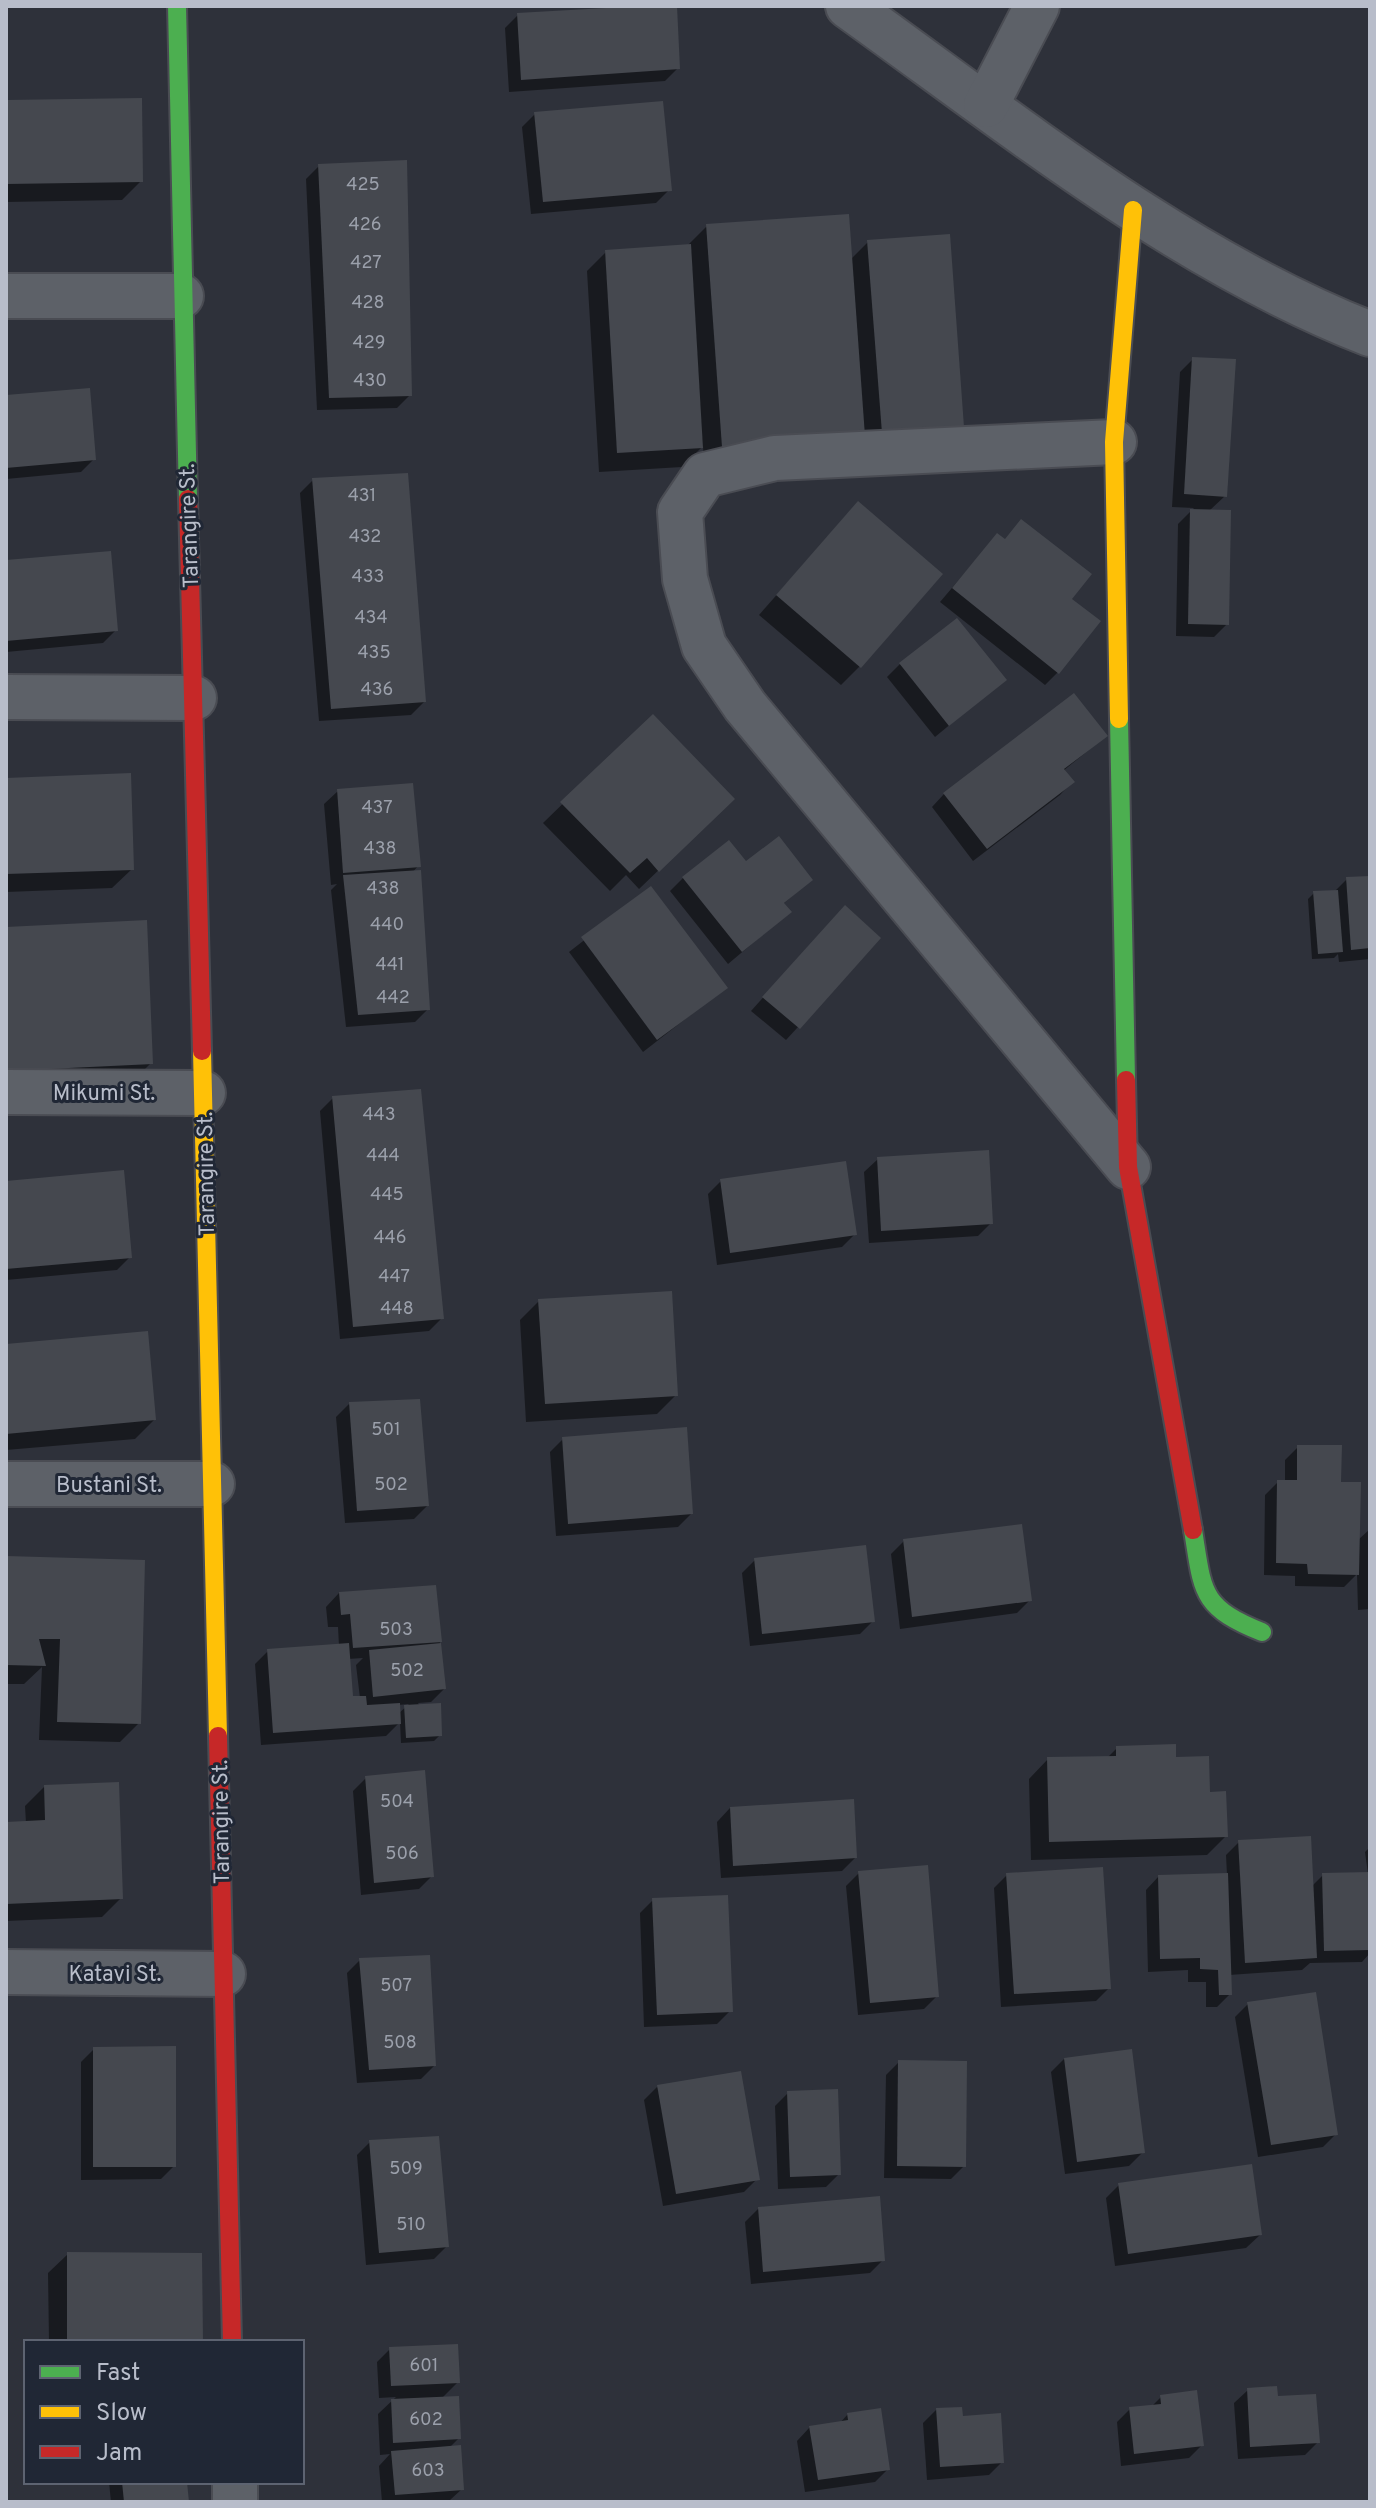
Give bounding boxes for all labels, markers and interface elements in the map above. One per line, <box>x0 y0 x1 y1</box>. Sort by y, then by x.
house number: 425 <box>346 174 380 197</box>
house number: 426 <box>349 214 381 237</box>
house number: 427 <box>350 252 382 275</box>
house number: 428 <box>351 292 385 315</box>
house number: 429 <box>353 332 385 355</box>
house number: 430 <box>353 370 387 393</box>
street label: Tarangire St. <box>175 463 206 589</box>
house number: 431 <box>348 485 376 508</box>
house number: 432 <box>349 526 381 549</box>
house number: 433 <box>352 566 384 589</box>
house number: 434 <box>354 607 388 630</box>
house number: 435 <box>357 642 391 665</box>
house number: 436 <box>361 679 393 702</box>
house number: 437 <box>361 797 393 820</box>
house number: 438 <box>363 838 397 861</box>
house number: 438 <box>366 878 400 901</box>
house number: 440 <box>370 914 404 937</box>
house number: 441 <box>375 954 405 977</box>
house number: 442 <box>376 987 410 1010</box>
street label: Mikumi St. <box>53 1081 155 1108</box>
house number: 443 <box>362 1104 396 1127</box>
street label: Tarangire St. <box>193 1111 222 1237</box>
house number: 444 <box>366 1145 400 1168</box>
house number: 445 <box>370 1184 404 1207</box>
house number: 446 <box>373 1227 407 1250</box>
house number: 447 <box>378 1266 410 1289</box>
house number: 448 <box>380 1298 414 1321</box>
house number: 501 <box>371 1419 401 1442</box>
street label: Bustani St. <box>56 1473 162 1500</box>
house number: 502 <box>374 1474 408 1497</box>
house number: 503 <box>379 1619 413 1642</box>
house number: 502 <box>390 1660 424 1683</box>
street label: Tarangire St. <box>208 1759 237 1885</box>
house number: 504 <box>380 1791 414 1814</box>
house number: 506 <box>385 1843 419 1866</box>
street label: Katavi St. <box>69 1962 161 1989</box>
house number: 507 <box>380 1975 412 1998</box>
house number: 508 <box>383 2032 417 2055</box>
house number: 509 <box>389 2158 423 2181</box>
house number: 510 <box>396 2214 426 2237</box>
legend <box>24 2340 304 2484</box>
house number: 601 <box>409 2355 439 2378</box>
text: Fast <box>96 2359 140 2389</box>
text: Slow <box>96 2399 147 2429</box>
house number: 602 <box>409 2409 443 2432</box>
text: Jam <box>96 2439 142 2469</box>
house number: 603 <box>411 2460 445 2483</box>

